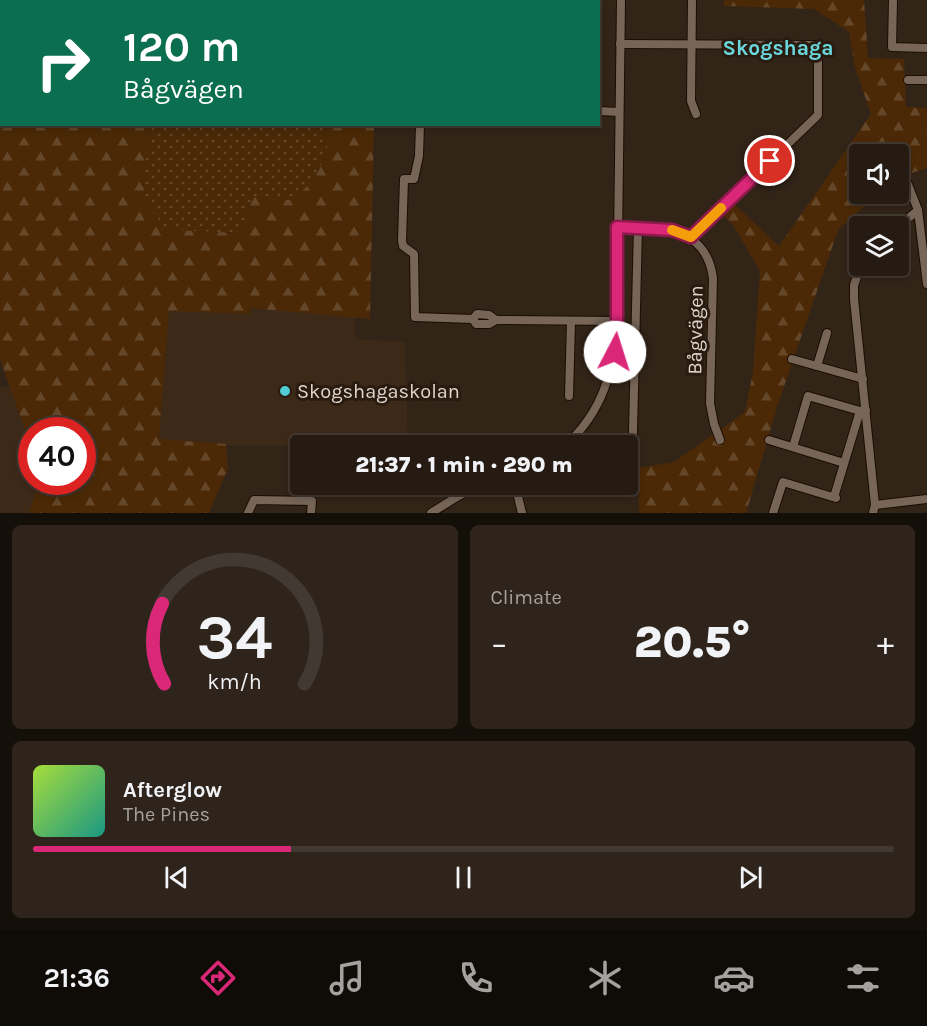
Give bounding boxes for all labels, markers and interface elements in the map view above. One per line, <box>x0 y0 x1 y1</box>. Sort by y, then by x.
text: 120 m <box>123 22 240 72</box>
icon: right <box>24 24 102 102</box>
district label: Skogshaga <box>723 36 833 60</box>
text: Bågvägen <box>123 73 244 105</box>
pin <box>744 135 795 186</box>
icon: arrive <box>753 144 786 177</box>
map controls <box>849 144 909 276</box>
button: sound <box>849 144 909 204</box>
button: layers <box>849 216 909 276</box>
street label: Bågvägen <box>683 285 708 375</box>
position arrow <box>583 320 647 384</box>
place label: Skogshagaskolan <box>297 380 460 403</box>
marker: Skogshagaskolan <box>278 384 292 398</box>
speed limit sign: 40 <box>18 417 96 495</box>
text: 21:37 · 1 min · 290 m <box>355 452 573 478</box>
text: Climate <box>491 586 562 609</box>
text: 34 <box>197 601 273 674</box>
text: 20.5° <box>634 616 751 668</box>
text: − <box>491 624 508 662</box>
text: + <box>877 624 894 662</box>
text: km/h <box>208 669 262 694</box>
text: Afterglow <box>123 777 222 803</box>
text: The Pines <box>123 803 210 826</box>
icon: previous <box>160 861 193 894</box>
icon: pause <box>447 861 480 894</box>
icon: next <box>734 861 767 894</box>
icon: directions <box>197 957 239 999</box>
icon: music <box>326 957 368 999</box>
icon: phone <box>455 957 497 999</box>
icon: climate <box>584 957 626 999</box>
icon: car <box>713 957 755 999</box>
icon: filters <box>842 957 884 999</box>
text: 21:36 <box>43 962 110 994</box>

